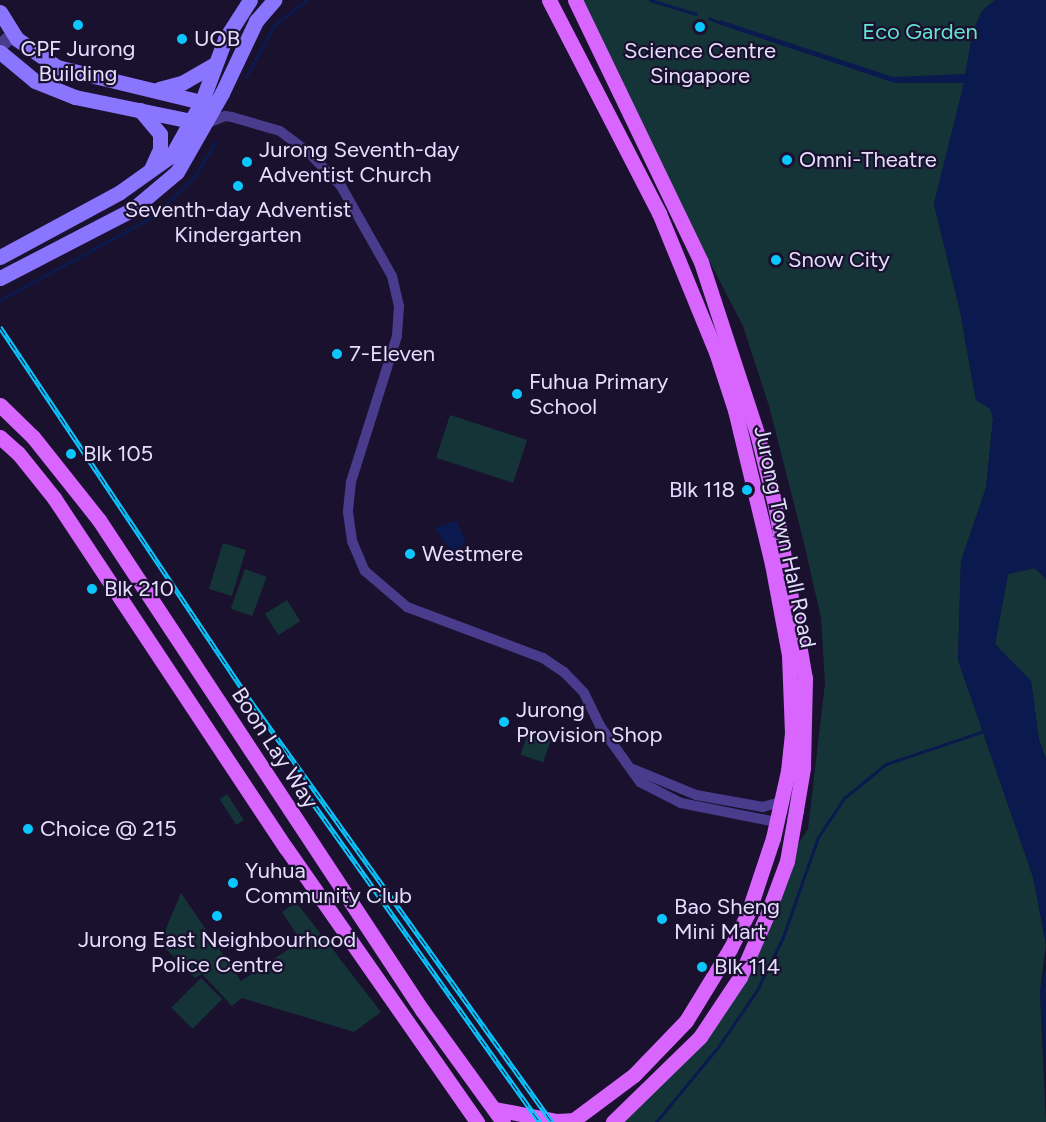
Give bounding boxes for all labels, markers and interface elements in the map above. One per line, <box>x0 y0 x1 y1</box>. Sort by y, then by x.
marker: CPF Jurong Building <box>71 18 85 32</box>
park label: Eco Garden <box>862 19 978 45</box>
marker: Science Centre Singapore <box>693 20 707 34</box>
place label: UOB <box>194 26 240 52</box>
marker: UOB <box>175 32 189 46</box>
place label: CPF Jurong Building <box>21 35 135 86</box>
place label: Science Centre Singapore <box>624 37 776 88</box>
place label: Jurong Seventh-day Adventist Church <box>259 136 459 188</box>
place label: Omni-Theatre <box>799 147 937 173</box>
marker: Omni-Theatre <box>780 153 794 167</box>
marker: Jurong Seventh-day Adventist Church <box>240 155 254 169</box>
marker: Seventh-day Adventist Kindergarten <box>231 179 245 193</box>
place label: Seventh-day Adventist Kindergarten <box>125 196 351 248</box>
place label: Snow City <box>788 247 890 273</box>
marker: Snow City <box>769 253 783 267</box>
place label: 7-Eleven <box>349 341 435 367</box>
marker: 7-Eleven <box>330 347 344 361</box>
place label: Fuhua Primary School <box>529 368 668 420</box>
marker: Fuhua Primary School <box>510 387 524 401</box>
street label: Jurong Town Hall Road <box>749 424 821 650</box>
place label: Blk 105 <box>83 441 153 467</box>
marker: Blk 105 <box>64 447 78 461</box>
place label: Blk 118 <box>669 477 735 503</box>
marker: Blk 118 <box>740 483 754 497</box>
place label: Westmere <box>422 541 523 567</box>
marker: Westmere <box>403 547 417 561</box>
place label: Blk 210 <box>104 576 174 602</box>
marker: Blk 210 <box>85 582 99 596</box>
street label: Boon Lay Way <box>226 683 324 813</box>
place label: Jurong Provision Shop <box>516 696 662 748</box>
marker: Jurong Provision Shop <box>497 715 511 729</box>
place label: Choice @ 215 <box>40 816 177 842</box>
marker: Choice @ 215 <box>21 822 35 836</box>
place label: Yuhua Community Club <box>245 857 412 908</box>
marker: Yuhua Community Club <box>226 876 240 890</box>
place label: Bao Sheng Mini Mart <box>674 893 780 944</box>
marker: Jurong East Neighbourhood Police Centre <box>210 909 224 923</box>
marker: Bao Sheng Mini Mart <box>655 912 669 926</box>
place label: Jurong East Neighbourhood Police Centre <box>78 926 356 978</box>
place label: Blk 114 <box>714 954 780 980</box>
marker: Blk 114 <box>695 960 709 974</box>

